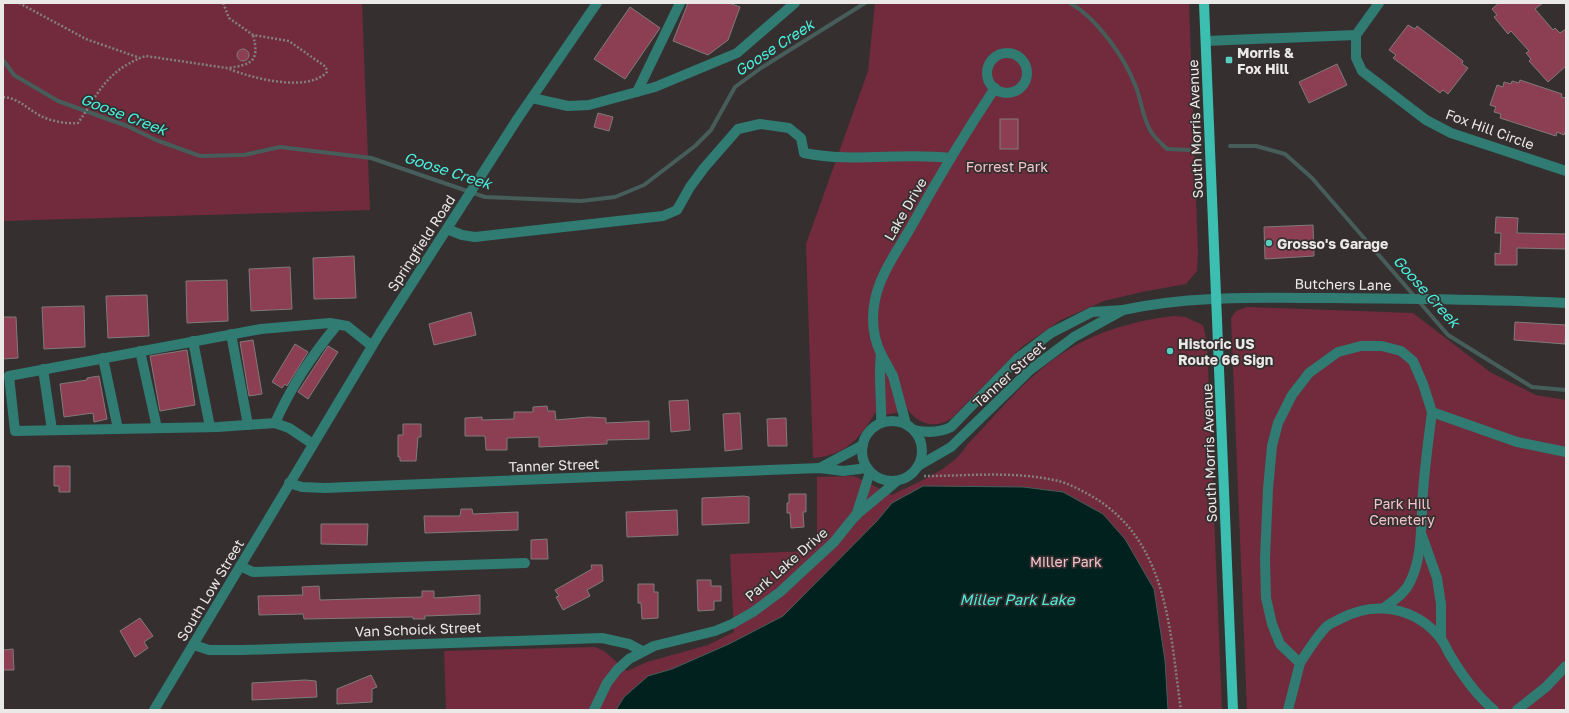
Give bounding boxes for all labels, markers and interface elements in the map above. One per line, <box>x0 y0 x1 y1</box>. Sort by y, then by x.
water label: Goose Creek <box>731 14 818 79</box>
place label: Morris & Fox Hill <box>1237 44 1294 77</box>
marker: Morris & Fox Hill <box>1224 55 1234 65</box>
street label: South Morris Avenue <box>1184 59 1206 199</box>
water label: Goose Creek <box>78 89 171 139</box>
street label: Fox Hill Circle <box>1443 105 1537 153</box>
water label: Goose Creek <box>402 147 495 193</box>
park label: Forrest Park <box>966 158 1048 175</box>
street label: Lake Drive <box>880 174 930 244</box>
street label: Springfield Road <box>383 192 459 294</box>
place label: Grosso's Garage <box>1277 235 1388 252</box>
marker: Grosso's Garage <box>1264 238 1274 248</box>
water label: Goose Creek <box>1390 251 1465 332</box>
street label: Butchers Lane <box>1294 275 1392 293</box>
place label: Historic US Route 66 Sign <box>1178 335 1273 368</box>
street label: Tanner Street <box>969 337 1049 411</box>
marker: Historic US Route 66 Sign <box>1165 346 1175 356</box>
street label: South Morris Avenue <box>1198 383 1220 523</box>
street label: Tanner Street <box>508 455 600 475</box>
park label: Park Hill Cemetery <box>1369 495 1435 528</box>
street label: Park Lake Drive <box>741 524 831 604</box>
street label: South Low Street <box>173 536 247 644</box>
park label: Miller Park <box>1030 553 1102 570</box>
water label: Miller Park Lake <box>960 590 1076 608</box>
street label: Van Schoick Street <box>355 618 481 640</box>

